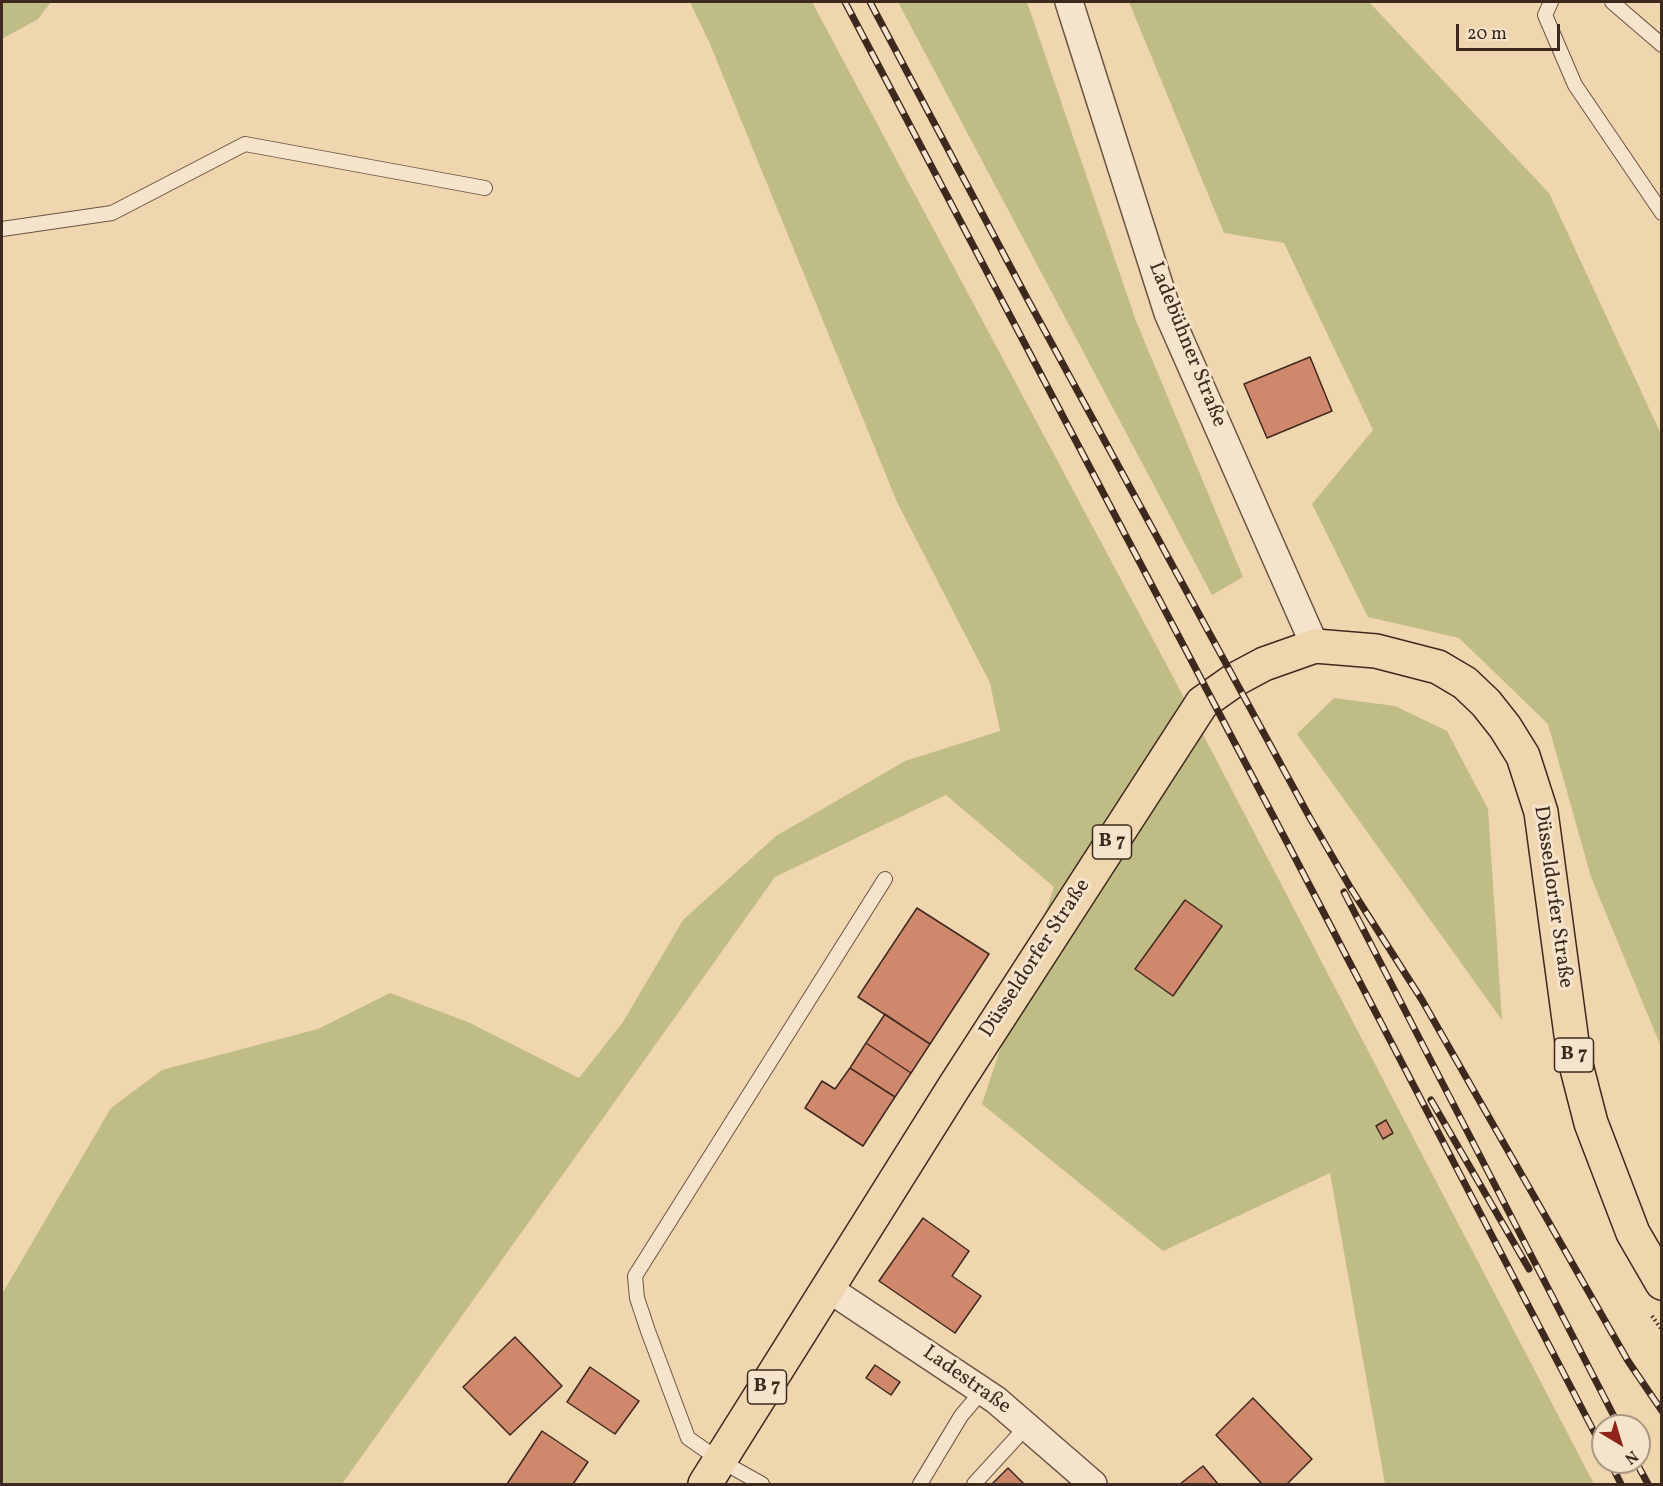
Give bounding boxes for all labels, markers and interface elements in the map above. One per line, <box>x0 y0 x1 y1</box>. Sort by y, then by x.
scale bar <box>1459 12 1562 50</box>
text: 20 m <box>1467 22 1507 47</box>
street label: Ladebühner Straße <box>1141 259 1231 431</box>
street label: Düsseldorfer Straße <box>1527 804 1577 990</box>
road number: B 7 <box>1092 825 1132 859</box>
street label: Düsseldorfer Straße <box>975 875 1097 1043</box>
road number: B 7 <box>1554 1038 1594 1072</box>
street label: Ladestraße <box>917 1341 1015 1421</box>
road number: B 7 <box>748 1370 786 1404</box>
north arrow <box>1591 1414 1651 1474</box>
text: N <box>1619 1444 1642 1469</box>

